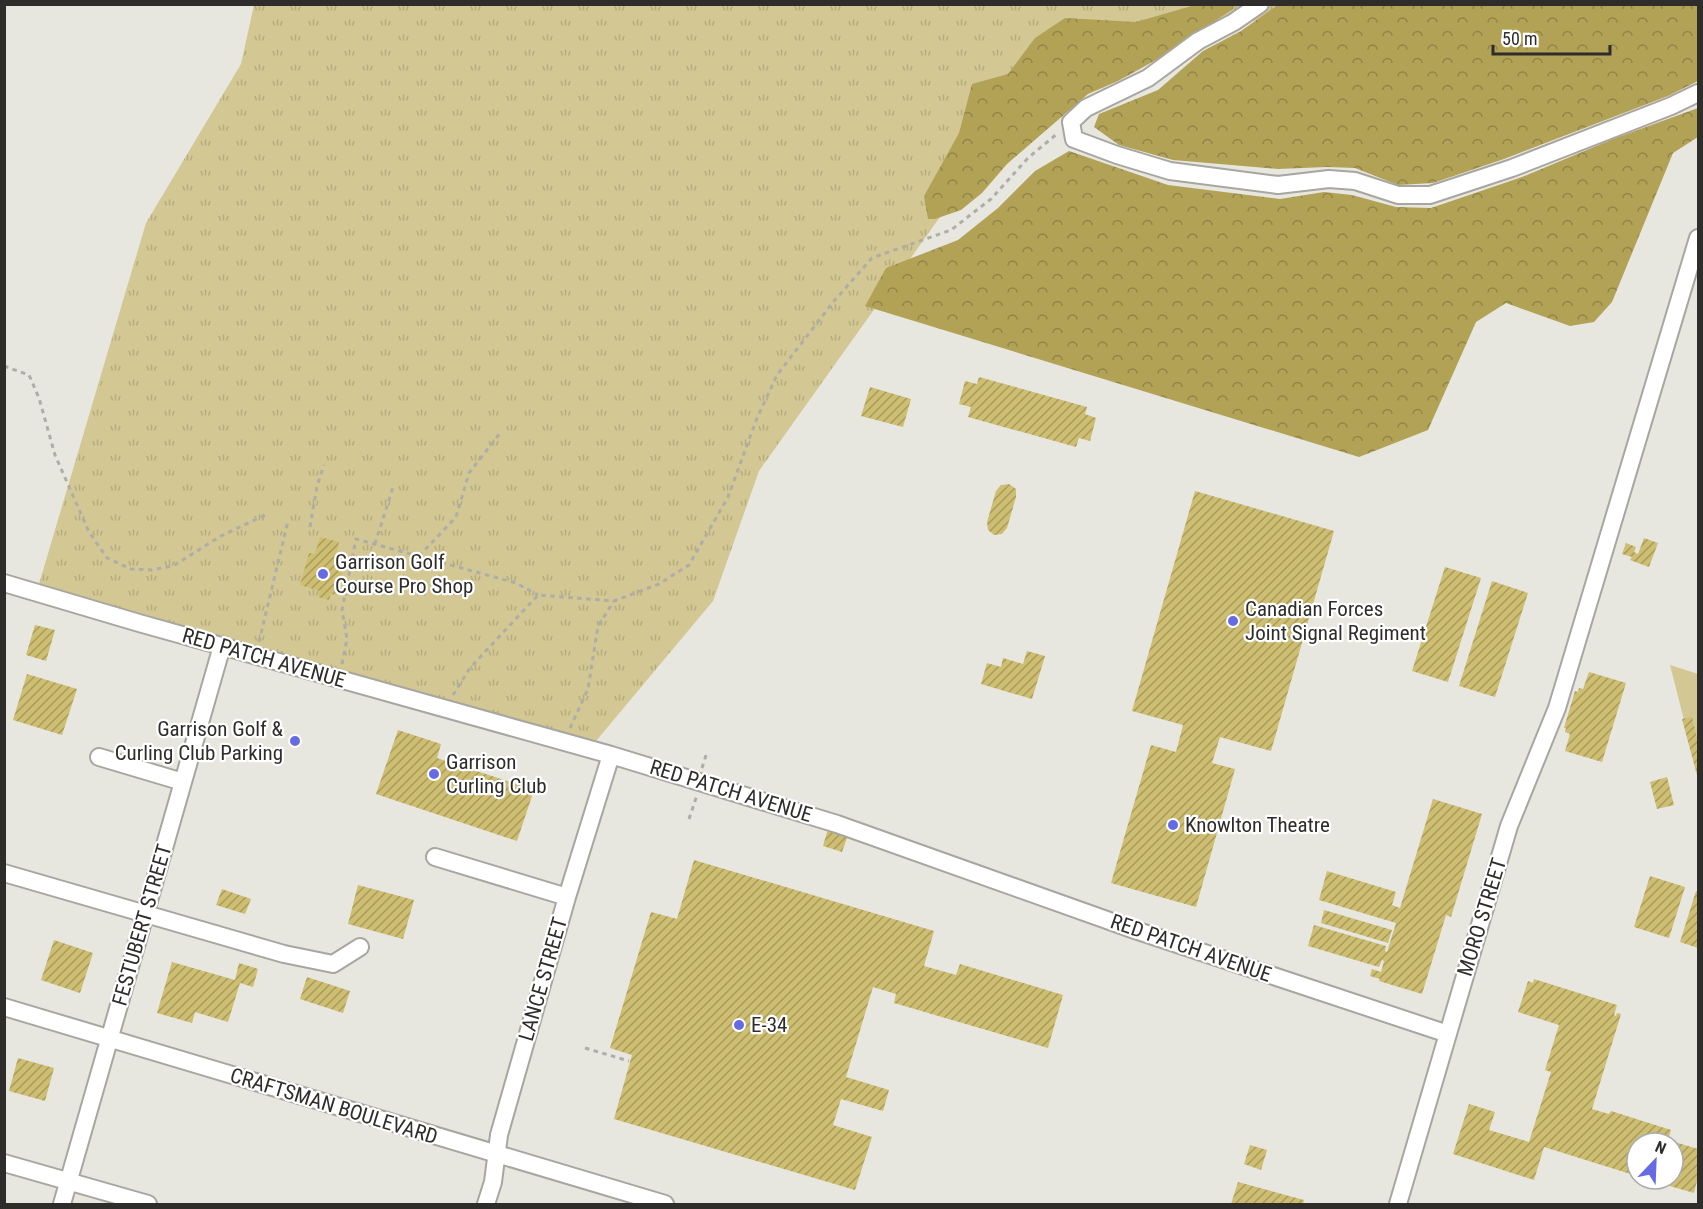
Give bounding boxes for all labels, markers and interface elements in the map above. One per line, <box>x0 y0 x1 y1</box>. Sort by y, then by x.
scale bar <box>1493 18 1610 56</box>
text: 50 m <box>1502 28 1537 49</box>
place label: Garrison Golf Course Pro Shop <box>335 550 473 598</box>
marker: Garrison Golf Course Pro Shop <box>316 567 330 581</box>
place label: Canadian Forces Joint Signal Regiment <box>1245 597 1426 645</box>
marker: Canadian Forces Joint Signal Regiment <box>1226 614 1240 628</box>
street label: RED PATCH AVENUE <box>180 623 348 693</box>
place label: Garrison Golf & Curling Club Parking <box>115 717 284 765</box>
marker: Garrison Golf & Curling Club Parking <box>288 734 302 748</box>
place label: Garrison Curling Club <box>446 750 547 798</box>
street label: RED PATCH AVENUE <box>647 755 815 827</box>
marker: Garrison Curling Club <box>427 767 441 781</box>
place label: Knowlton Theatre <box>1185 813 1330 837</box>
marker: Knowlton Theatre <box>1166 818 1180 832</box>
street label: FESTUBERT STREET <box>107 842 177 1008</box>
street label: MORO STREET <box>1453 855 1511 979</box>
street label: RED PATCH AVENUE <box>1107 909 1275 987</box>
street label: LANCE STREET <box>514 914 572 1044</box>
place label: E-34 <box>751 1013 787 1037</box>
marker: E-34 <box>732 1018 746 1032</box>
street label: CRAFTSMAN BOULEVARD <box>227 1063 441 1149</box>
north arrow <box>1625 1131 1685 1191</box>
text: N <box>1652 1137 1669 1158</box>

